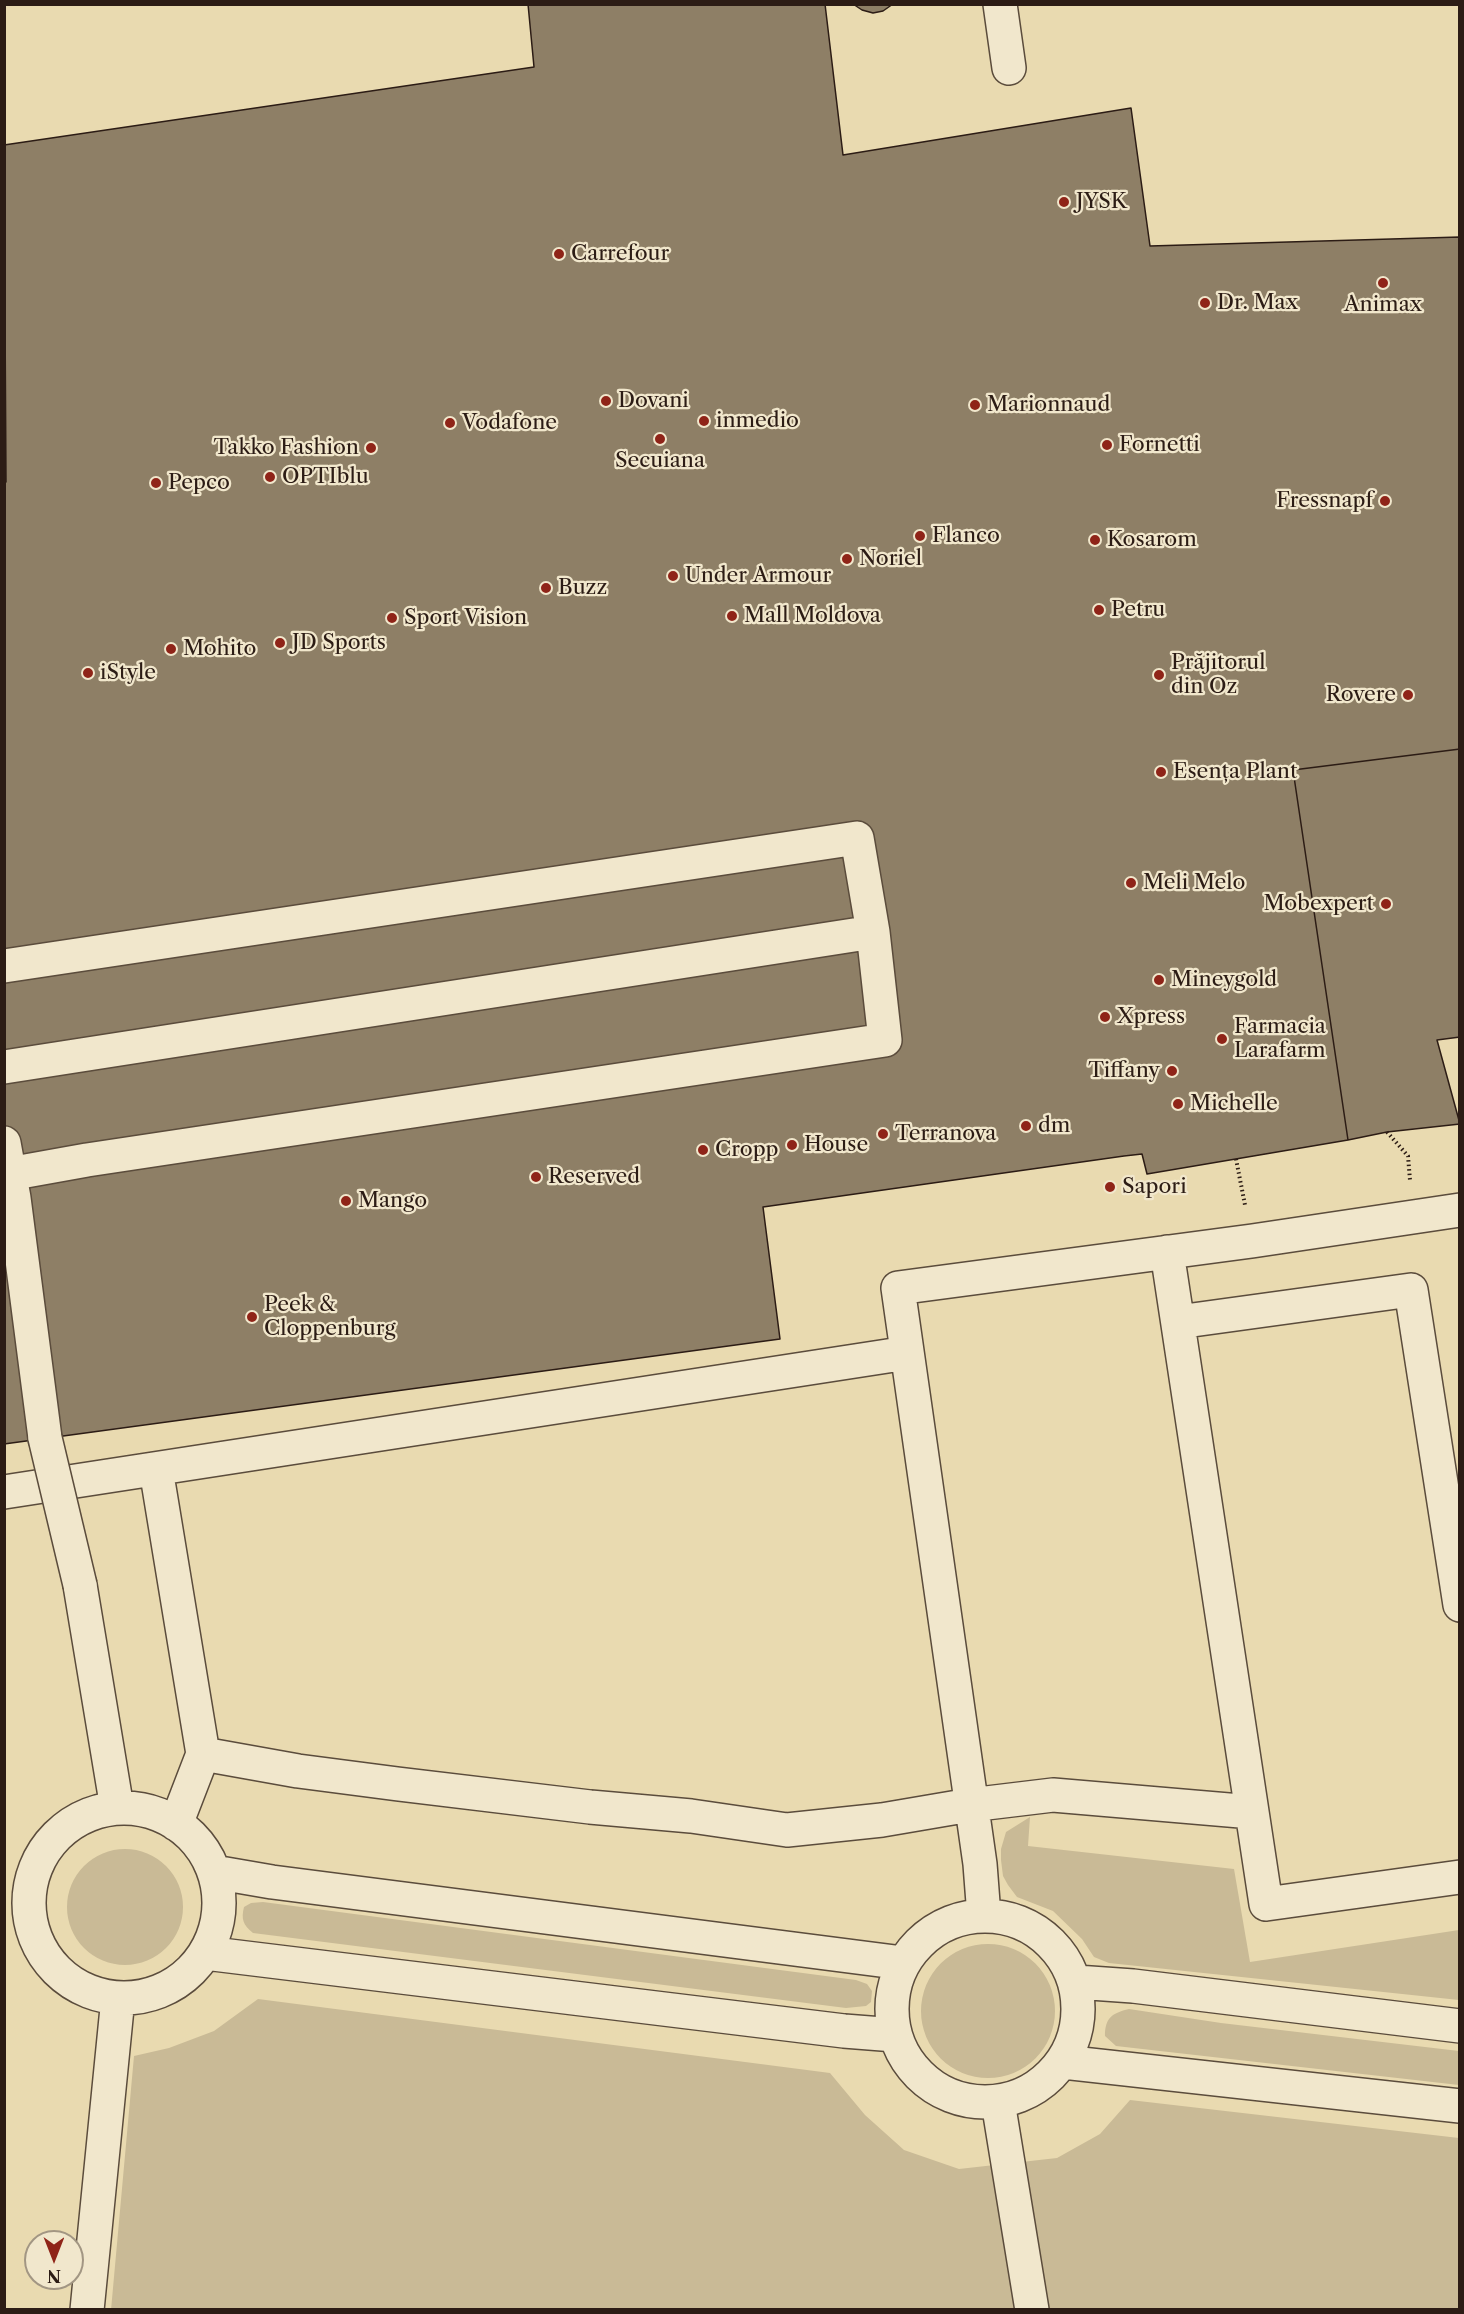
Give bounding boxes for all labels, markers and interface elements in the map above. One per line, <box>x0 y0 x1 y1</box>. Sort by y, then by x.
place label: JYSK <box>1076 189 1127 215</box>
marker: JYSK <box>1057 195 1071 209</box>
place label: Carrefour <box>571 241 669 267</box>
marker: Carrefour <box>552 247 566 261</box>
marker: Animax <box>1376 276 1390 290</box>
place label: Dr. Max <box>1217 290 1298 316</box>
place label: Animax <box>1344 292 1422 318</box>
marker: Dr. Max <box>1198 296 1212 310</box>
place label: Dovani <box>618 388 689 414</box>
place label: Marionnaud <box>987 392 1110 418</box>
marker: Dovani <box>599 394 613 408</box>
marker: Marionnaud <box>968 398 982 412</box>
place label: inmedio <box>716 408 799 434</box>
place label: Vodafone <box>462 410 557 436</box>
marker: inmedio <box>697 414 711 428</box>
marker: Vodafone <box>443 416 457 430</box>
marker: Secuiana <box>653 432 667 446</box>
place label: Fornetti <box>1119 432 1200 458</box>
place label: Takko Fashion <box>214 435 359 461</box>
marker: Fornetti <box>1100 438 1114 452</box>
marker: Takko Fashion <box>364 441 378 455</box>
place label: Secuiana <box>615 448 705 474</box>
place label: OPTIblu <box>282 464 369 490</box>
place label: Pepco <box>168 470 230 496</box>
marker: OPTIblu <box>263 470 277 484</box>
marker: Pepco <box>149 476 163 490</box>
place label: Fressnapf <box>1276 488 1373 514</box>
marker: Fressnapf <box>1378 494 1392 508</box>
place label: Flanco <box>932 523 1000 549</box>
place label: Kosarom <box>1107 527 1197 553</box>
marker: Flanco <box>913 529 927 543</box>
marker: Kosarom <box>1088 533 1102 547</box>
place label: Noriel <box>859 546 922 572</box>
marker: Noriel <box>840 552 854 566</box>
place label: Under Armour <box>685 563 831 589</box>
marker: Under Armour <box>666 569 680 583</box>
place label: Buzz <box>558 575 607 601</box>
marker: Buzz <box>539 581 553 595</box>
place label: Petru <box>1111 597 1165 623</box>
place label: Mall Moldova <box>744 603 881 629</box>
marker: Petru <box>1092 603 1106 617</box>
place label: Sport Vision <box>404 605 527 631</box>
marker: Mall Moldova <box>725 609 739 623</box>
marker: Sport Vision <box>385 611 399 625</box>
place label: JD Sports <box>292 630 386 656</box>
place label: Mohito <box>183 636 256 662</box>
marker: JD Sports <box>273 636 287 650</box>
marker: Mohito <box>164 642 178 656</box>
place label: Prăjitorul din Oz <box>1171 650 1265 700</box>
place label: iStyle <box>100 660 156 686</box>
marker: iStyle <box>81 666 95 680</box>
marker: Prăjitorul din Oz <box>1152 668 1166 682</box>
place label: Rovere <box>1326 682 1396 708</box>
marker: Rovere <box>1401 688 1415 702</box>
place label: Esența Plant <box>1173 759 1297 785</box>
marker: Esența Plant <box>1154 765 1168 779</box>
place label: Meli Melo <box>1143 870 1245 896</box>
marker: Meli Melo <box>1124 876 1138 890</box>
place label: Mobexpert <box>1264 891 1374 917</box>
marker: Mobexpert <box>1379 897 1393 911</box>
place label: Mineygold <box>1171 967 1277 993</box>
marker: Mineygold <box>1152 973 1166 987</box>
place label: Xpress <box>1117 1004 1185 1030</box>
marker: Xpress <box>1098 1010 1112 1024</box>
place label: Farmacia Larafarm <box>1234 1014 1326 1064</box>
marker: Farmacia Larafarm <box>1215 1032 1229 1046</box>
place label: Tiffany <box>1088 1058 1160 1084</box>
marker: Tiffany <box>1165 1064 1179 1078</box>
place label: Michelle <box>1190 1091 1278 1117</box>
marker: Michelle <box>1171 1097 1185 1111</box>
place label: dm <box>1038 1113 1070 1139</box>
marker: dm <box>1019 1119 1033 1133</box>
place label: Terranova <box>895 1121 996 1147</box>
marker: Terranova <box>876 1127 890 1141</box>
place label: House <box>804 1132 868 1158</box>
place label: Cropp <box>715 1137 779 1163</box>
marker: House <box>785 1138 799 1152</box>
marker: Cropp <box>696 1143 710 1157</box>
place label: Reserved <box>548 1164 640 1190</box>
marker: Reserved <box>529 1170 543 1184</box>
place label: Sapori <box>1122 1174 1187 1200</box>
marker: Sapori <box>1103 1180 1117 1194</box>
place label: Mango <box>358 1188 427 1214</box>
marker: Mango <box>339 1194 353 1208</box>
place label: Peek & Cloppenburg <box>264 1292 396 1342</box>
marker: Peek & Cloppenburg <box>245 1310 259 1324</box>
north arrow <box>24 2230 84 2290</box>
text: N <box>47 2266 61 2286</box>

